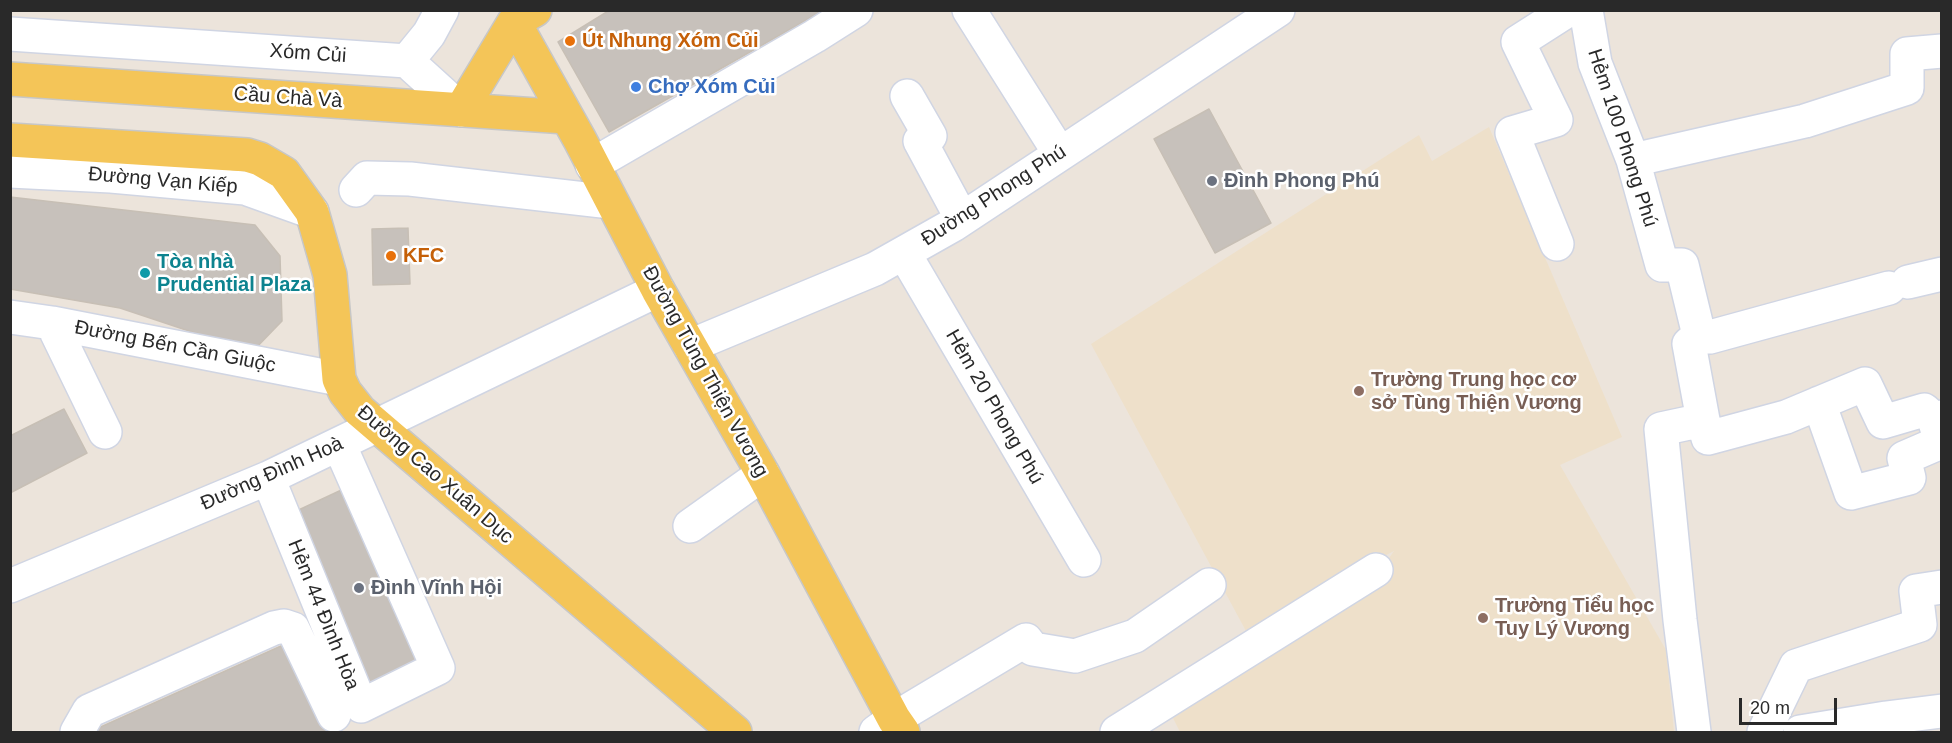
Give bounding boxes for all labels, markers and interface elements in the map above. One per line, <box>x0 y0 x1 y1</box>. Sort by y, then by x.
place label: Út Nhung Xóm Củi <box>582 29 759 53</box>
marker: Út Nhung Xóm Củi <box>563 34 577 48</box>
street label: Xóm Củi <box>269 39 347 69</box>
street label: Hẻm 100 Phong Phú <box>1582 46 1662 230</box>
place label: Chợ Xóm Củi <box>648 75 776 99</box>
marker: Chợ Xóm Củi <box>629 80 643 94</box>
street label: Cầu Chà Và <box>233 82 343 114</box>
street label: Đường Phong Phú <box>917 140 1071 252</box>
street label: Đường Vạn Kiếp <box>87 163 239 199</box>
place label: Đình Phong Phú <box>1224 169 1380 193</box>
marker: Đình Phong Phú <box>1205 174 1219 188</box>
place label: KFC <box>403 244 444 268</box>
marker: KFC <box>384 249 398 263</box>
place label: Tòa nhà Prudential Plaza <box>157 250 311 297</box>
street label: Đường Tùng Thiện Vương <box>637 262 773 482</box>
marker: Tòa nhà Prudential Plaza <box>138 266 152 280</box>
street label: Đường Bến Cần Giuộc <box>72 316 278 378</box>
street label: Hẻm 20 Phong Phú <box>940 325 1048 489</box>
place label: Trường Trung học cơ sở Tùng Thiện Vương <box>1371 368 1582 415</box>
marker: Trường Trung học cơ sở Tùng Thiện Vương <box>1352 384 1366 398</box>
street label: Đường Cao Xuân Dục <box>352 401 518 549</box>
street label: Đường Đình Hoà <box>197 432 347 516</box>
street label: Hẻm 44 Đình Hòa <box>282 536 364 694</box>
place label: Đình Vĩnh Hội <box>371 576 502 600</box>
marker: Đình Vĩnh Hội <box>352 581 366 595</box>
place label: Trường Tiểu học Tuy Lý Vương <box>1495 594 1654 641</box>
marker: Trường Tiểu học Tuy Lý Vương <box>1476 611 1490 625</box>
scale bar <box>1742 686 1840 724</box>
text: 20 m <box>1750 698 1790 718</box>

